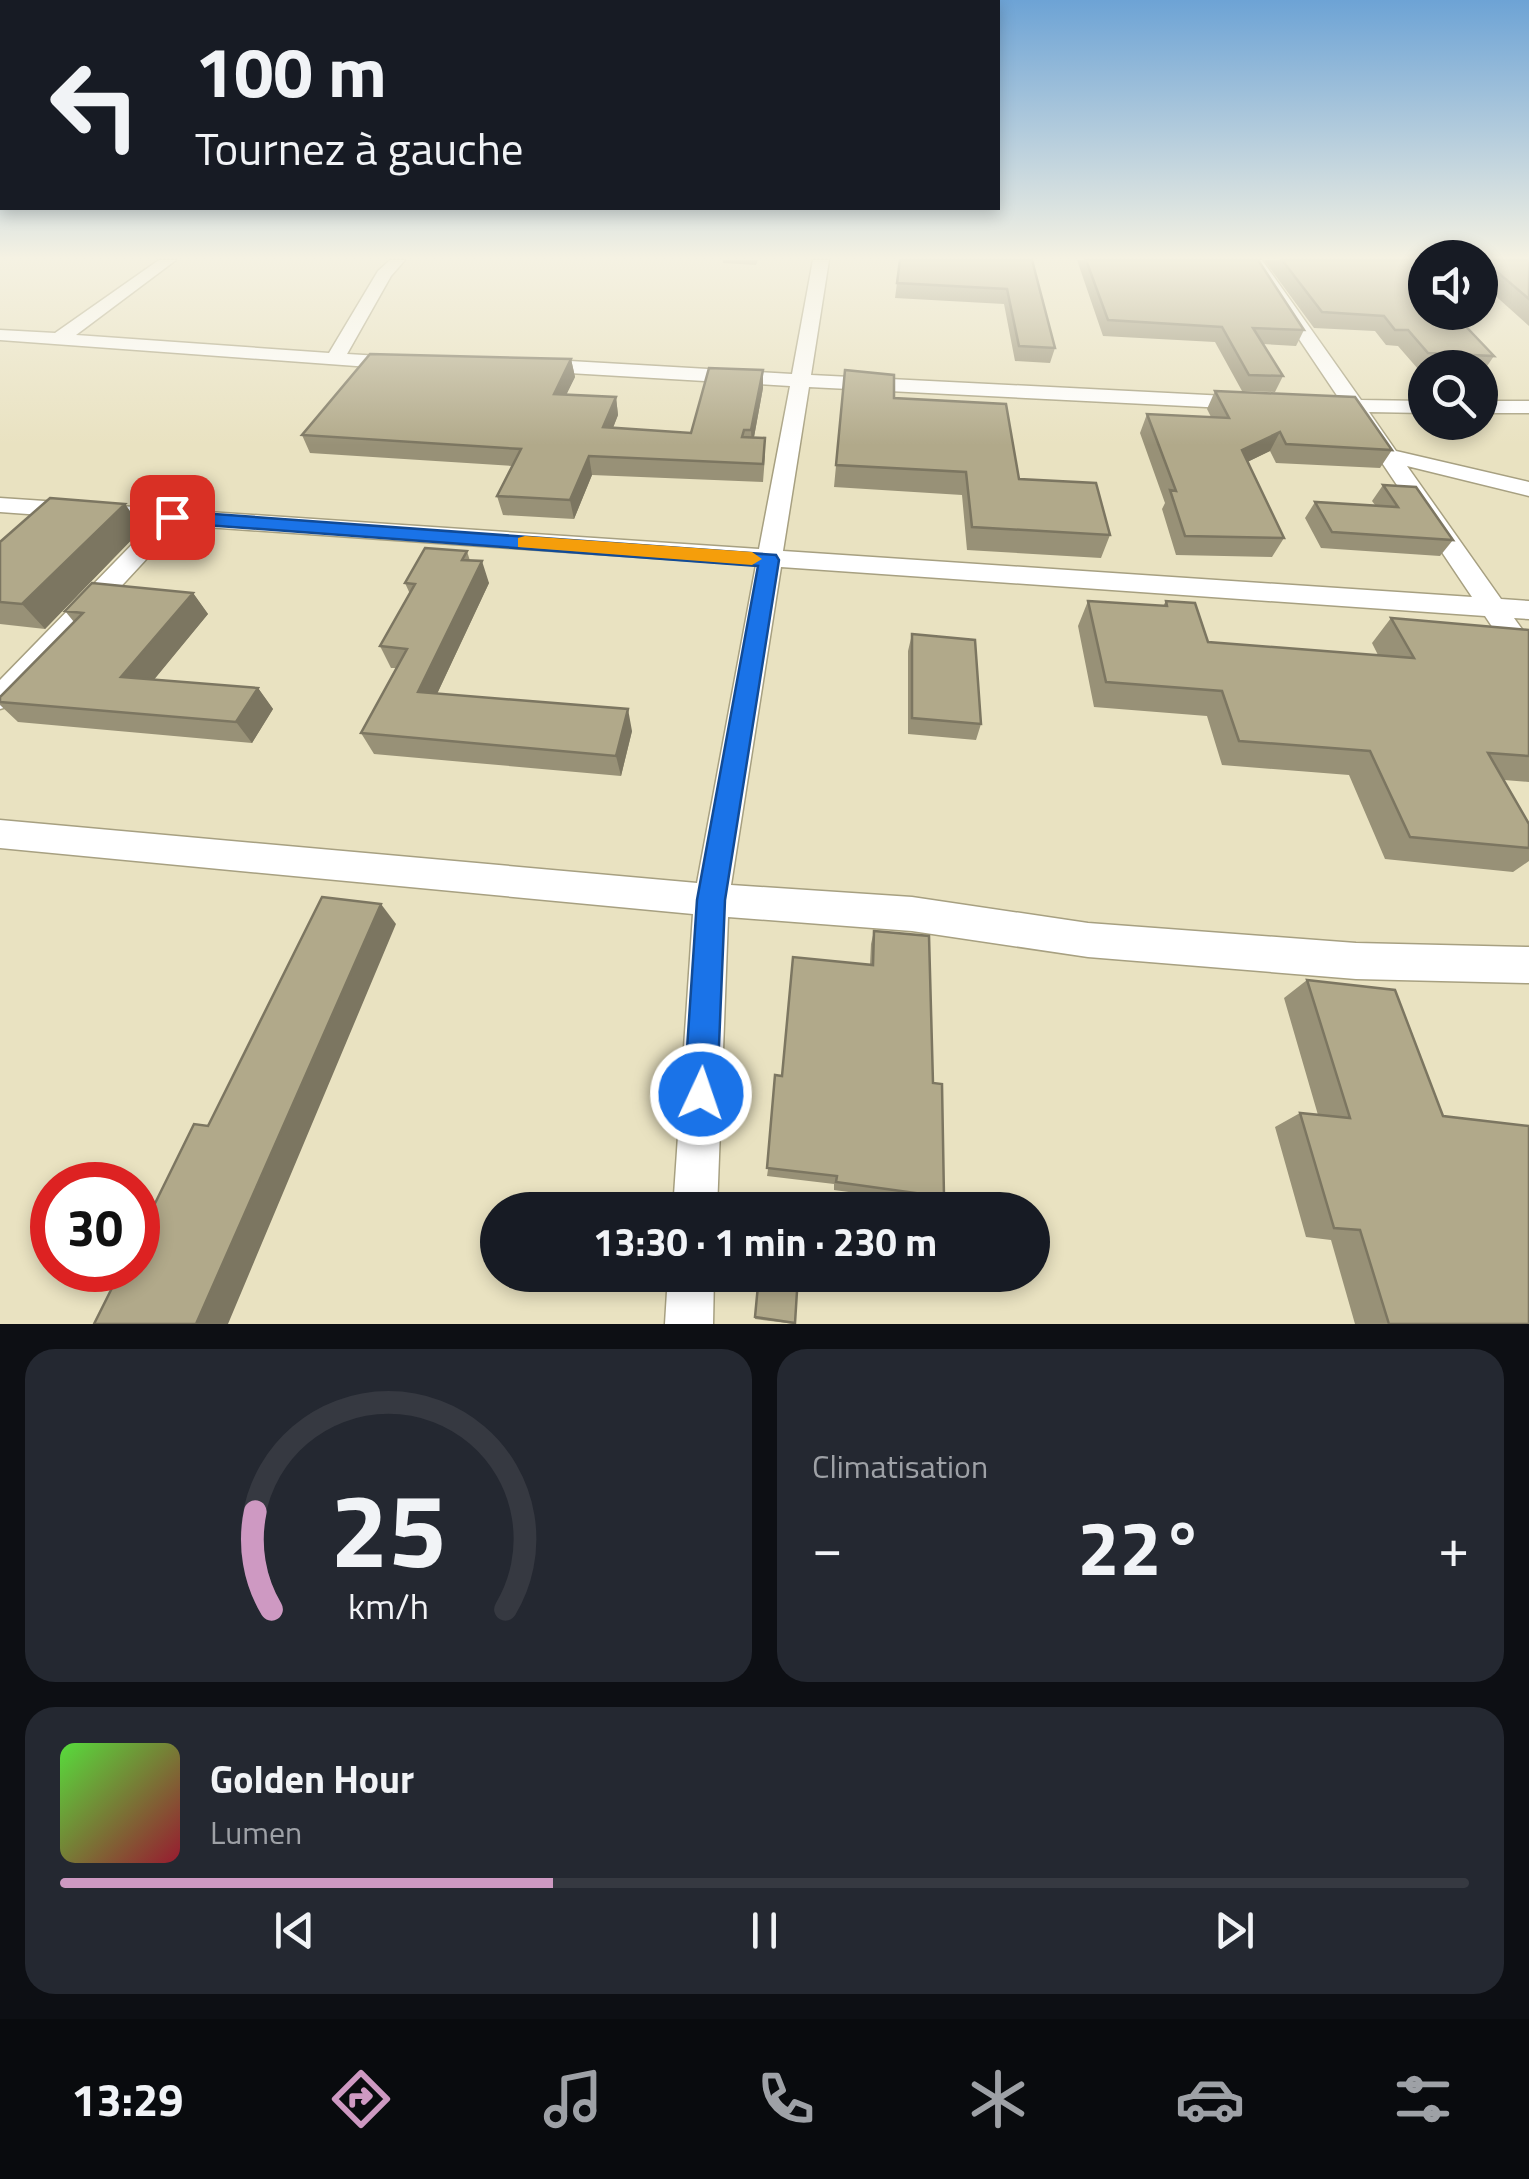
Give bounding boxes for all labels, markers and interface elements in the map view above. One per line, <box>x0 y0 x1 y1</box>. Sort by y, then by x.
text: 100 m <box>195 18 387 124</box>
icon: left <box>30 40 160 170</box>
text: Tournez à gauche <box>195 114 524 182</box>
map controls <box>1408 240 1498 440</box>
button: sound <box>1408 240 1498 330</box>
button: search <box>1408 350 1498 440</box>
pin <box>130 475 215 560</box>
icon: arrive <box>145 490 200 545</box>
position arrow <box>649 1042 753 1146</box>
speed limit sign: 30 <box>30 1162 160 1292</box>
text: 13:30 · 1 min · 230 m <box>593 1213 937 1271</box>
text: Climatisation <box>812 1442 988 1490</box>
text: 25 <box>330 1449 447 1607</box>
text: 22° <box>1077 1490 1204 1604</box>
text: − <box>812 1505 843 1588</box>
text: + <box>1438 1505 1469 1588</box>
text: km/h <box>348 1578 429 1633</box>
text: Golden Hour <box>210 1750 414 1808</box>
text: Lumen <box>210 1808 302 1856</box>
icon: previous <box>267 1903 322 1958</box>
icon: pause <box>737 1903 792 1958</box>
icon: next <box>1207 1903 1262 1958</box>
icon: directions <box>326 2064 396 2134</box>
icon: music <box>538 2064 608 2134</box>
icon: phone <box>751 2064 821 2134</box>
icon: climate <box>963 2064 1033 2134</box>
icon: car <box>1175 2064 1245 2134</box>
icon: filters <box>1388 2064 1458 2134</box>
text: 13:29 <box>71 2065 184 2133</box>

